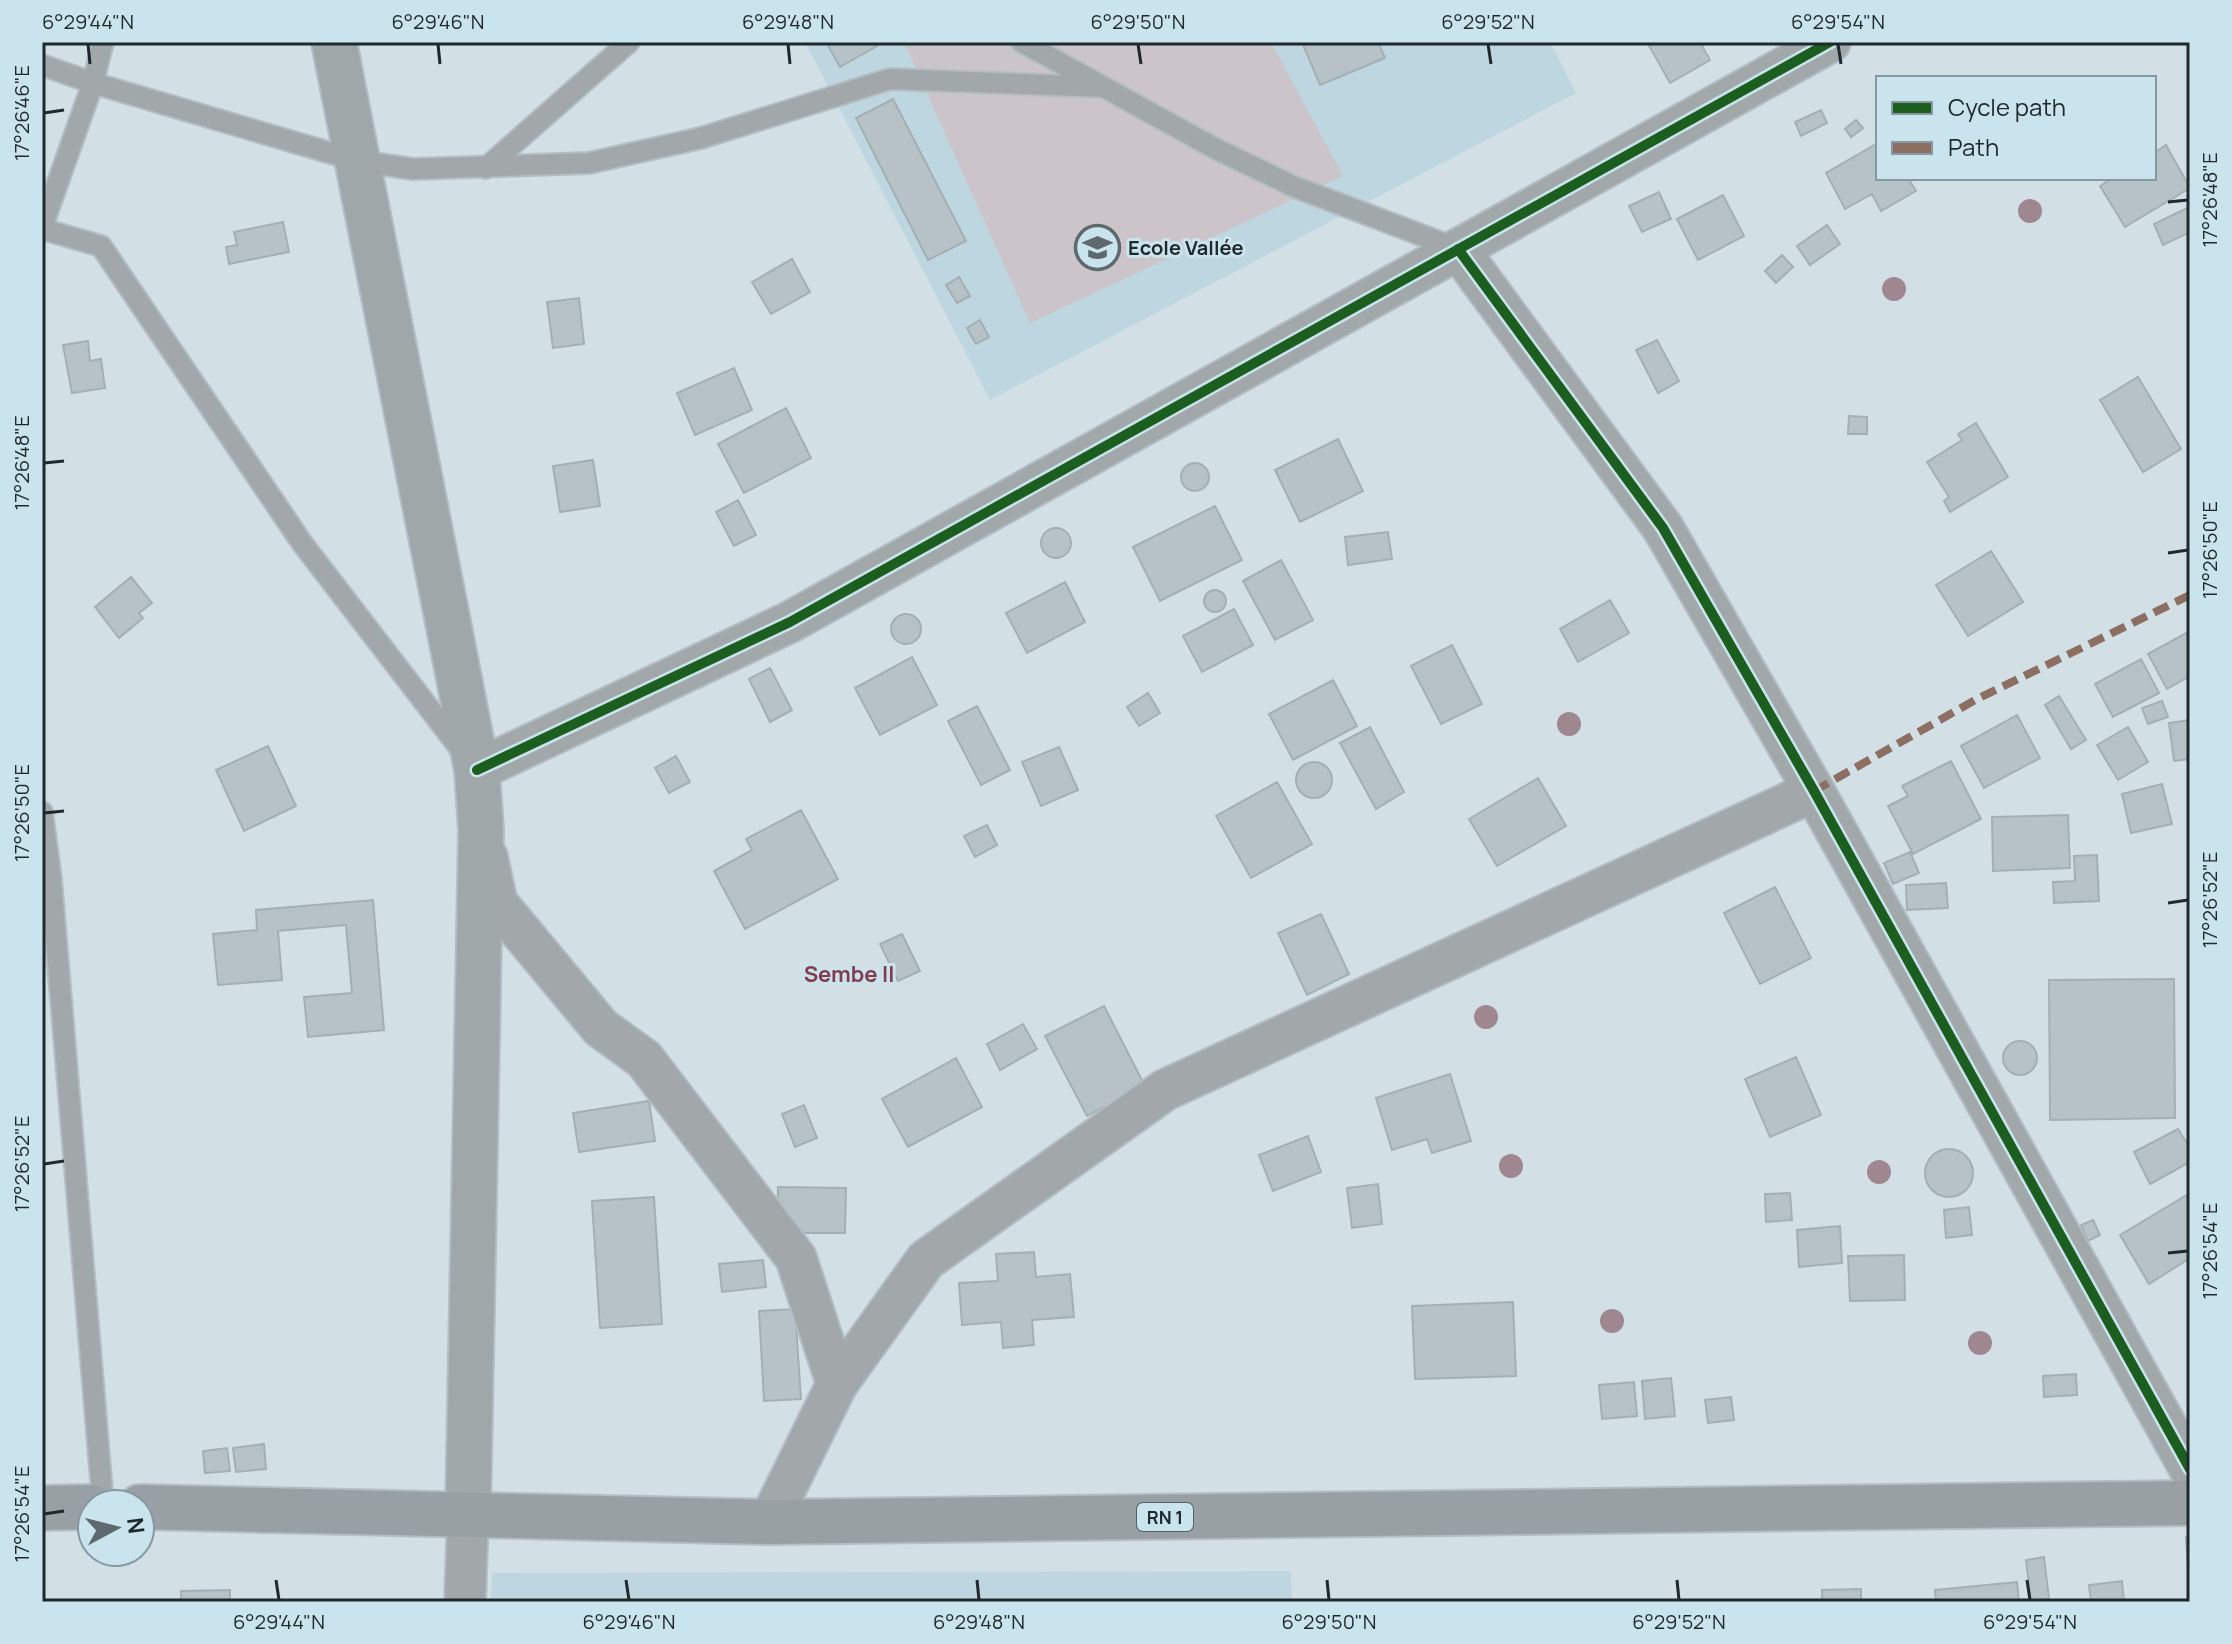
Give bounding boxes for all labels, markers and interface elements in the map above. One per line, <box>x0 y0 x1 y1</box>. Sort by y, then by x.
text: 6°29'44"N <box>42 8 134 35</box>
text: 6°29'46"N <box>392 8 484 35</box>
text: 6°29'48"N <box>742 8 834 35</box>
text: 6°29'50"N <box>1091 8 1185 35</box>
text: 6°29'52"N <box>1441 8 1535 35</box>
text: 6°29'54"N <box>1791 8 1885 35</box>
text: 17°26'46"E <box>8 65 35 161</box>
legend <box>1876 76 2156 180</box>
text: Cycle path <box>1948 90 2066 123</box>
text: Path <box>1948 130 1999 163</box>
text: 17°26'48"E <box>2196 152 2223 248</box>
school or university icon: Ecole Vallée <box>1073 223 1121 271</box>
place label: Ecole Vallée <box>1128 234 1244 261</box>
text: 17°26'48"E <box>8 415 35 511</box>
text: 17°26'50"E <box>2196 501 2223 599</box>
text: 17°26'50"E <box>8 764 35 862</box>
text: 17°26'52"E <box>2196 852 2223 948</box>
district label: Sembe II <box>804 959 894 989</box>
text: 17°26'52"E <box>8 1116 35 1212</box>
text: 17°26'54"E <box>2196 1203 2223 1299</box>
text: 17°26'54"E <box>8 1466 35 1562</box>
north arrow <box>76 1488 156 1568</box>
road number: RN 1 <box>1137 1503 1193 1531</box>
text: N <box>120 1516 152 1535</box>
text: 6°29'44"N <box>233 1608 325 1635</box>
text: 6°29'46"N <box>583 1608 675 1635</box>
text: 6°29'48"N <box>933 1608 1025 1635</box>
text: 6°29'50"N <box>1282 1608 1376 1635</box>
text: 6°29'52"N <box>1632 1608 1726 1635</box>
text: 6°29'54"N <box>1983 1608 2077 1635</box>

